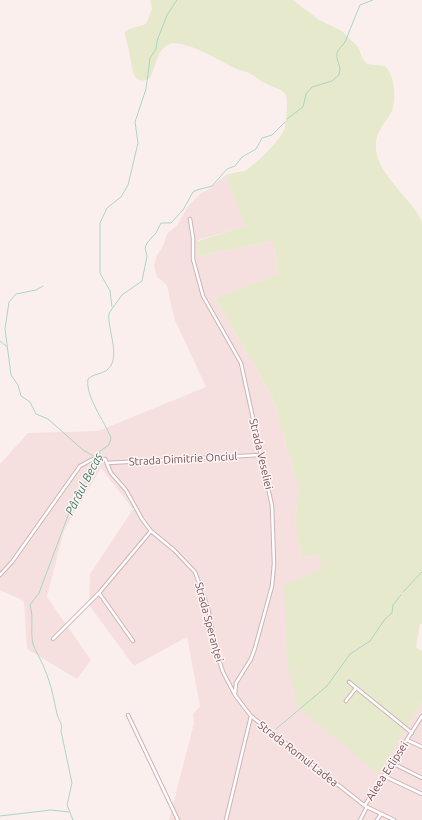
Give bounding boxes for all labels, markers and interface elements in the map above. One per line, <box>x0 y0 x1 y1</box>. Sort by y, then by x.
street label: Strada Veseliei <box>246 417 276 491</box>
street label: Strada Dimitrie Onciul <box>128 450 238 468</box>
water label: Pârâul Becaș <box>62 451 106 517</box>
street label: Strada Speranței <box>192 581 226 663</box>
street label: Strada Romul Ladea <box>255 719 341 789</box>
street label: Aleea Eclipsei <box>363 739 411 803</box>

